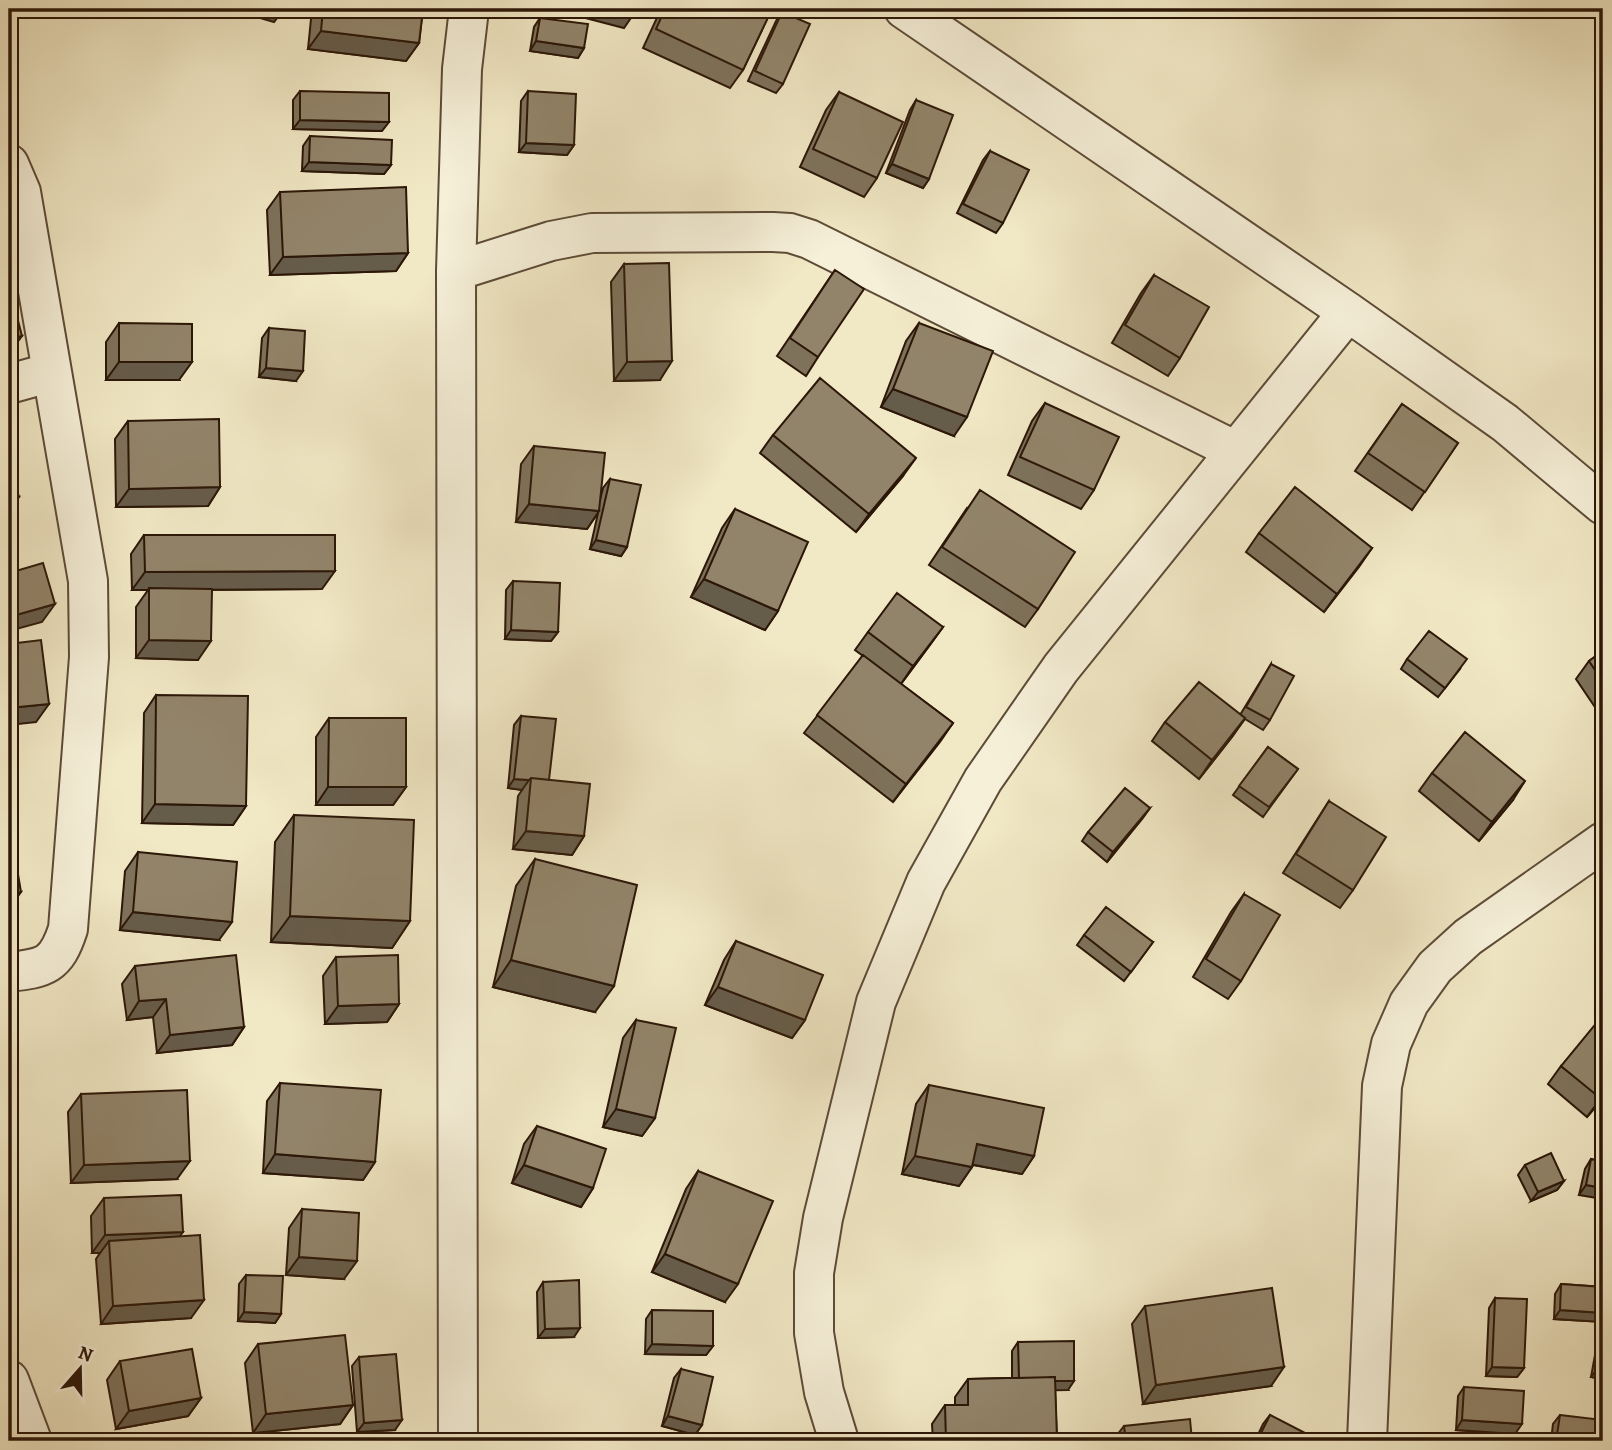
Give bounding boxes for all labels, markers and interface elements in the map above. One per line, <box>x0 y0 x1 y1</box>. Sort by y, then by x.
north arrow <box>46 1334 116 1404</box>
text: N <box>75 1339 97 1369</box>

